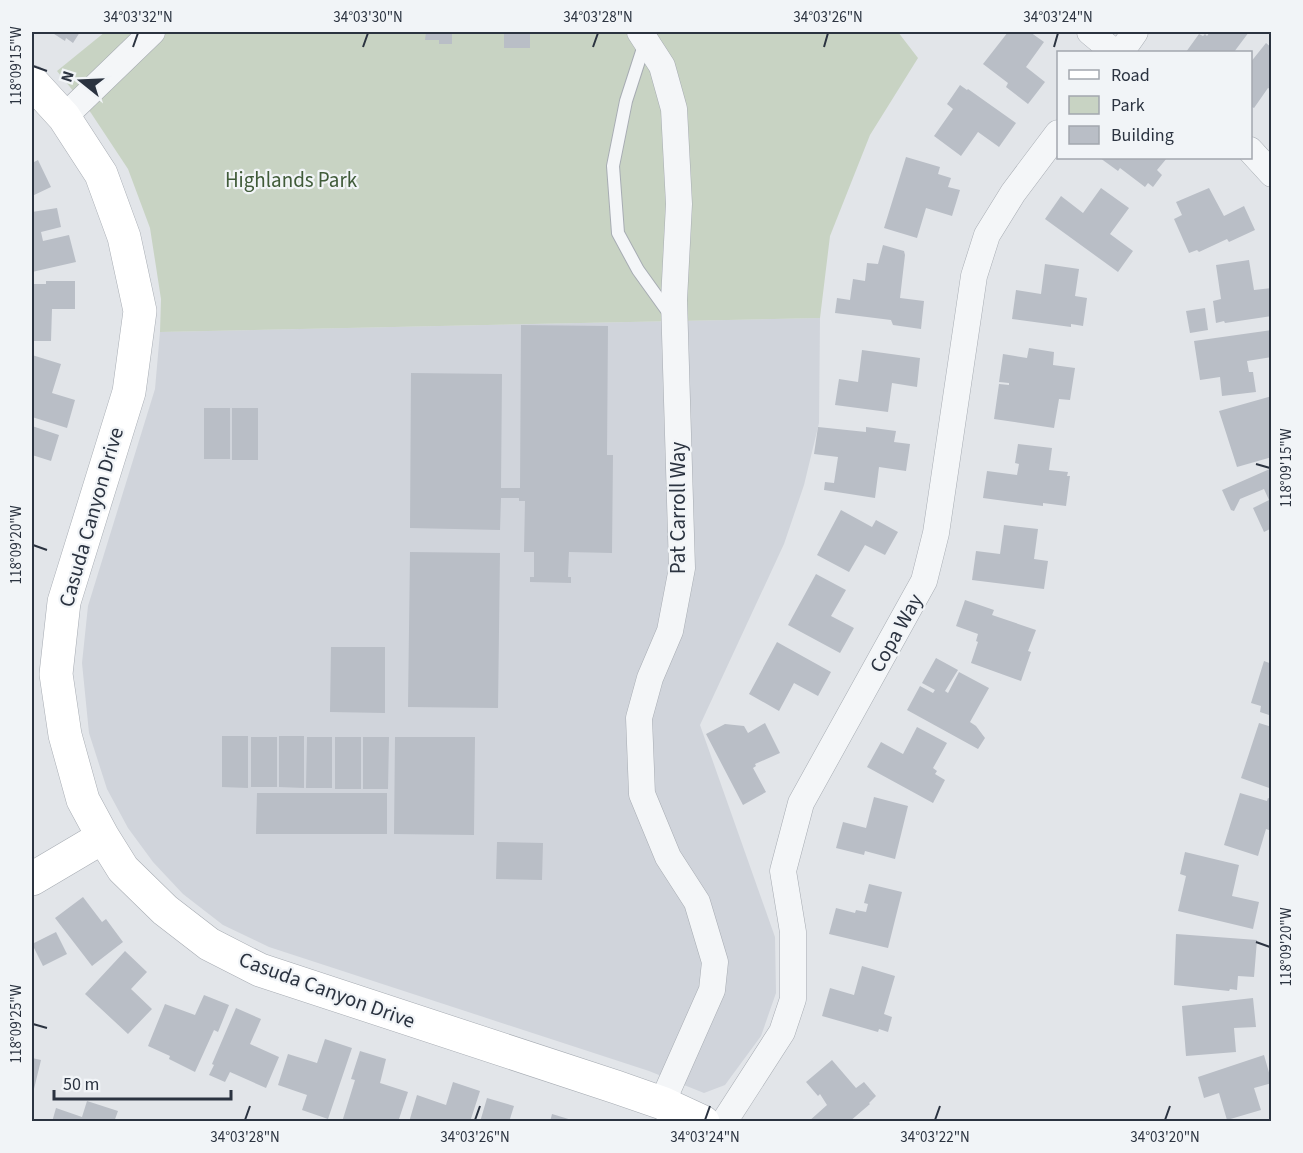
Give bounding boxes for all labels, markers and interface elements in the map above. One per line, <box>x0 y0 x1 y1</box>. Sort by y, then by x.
text: 34°03'32"N <box>103 7 173 28</box>
text: 34°03'30"N <box>333 7 403 28</box>
text: 34°03'28"N <box>563 7 633 28</box>
text: 34°03'26"N <box>793 7 863 28</box>
text: 34°03'24"N <box>1023 7 1093 28</box>
text: 118°09'15"W <box>6 26 27 106</box>
north arrow <box>51 51 111 111</box>
legend <box>1057 51 1252 159</box>
text: Road <box>1111 63 1150 88</box>
text: N <box>56 68 80 85</box>
text: Park <box>1111 93 1145 118</box>
text: Building <box>1111 123 1174 148</box>
park label: Highlands Park <box>225 165 358 195</box>
street label: Casuda Canyon Drive <box>51 424 131 610</box>
text: 118°09'15"W <box>1276 428 1297 508</box>
street label: Pat Carroll Way <box>663 442 693 574</box>
text: 118°09'20"W <box>6 505 27 585</box>
street label: Copa Way <box>862 588 930 678</box>
text: 118°09'20"W <box>1276 907 1297 987</box>
street label: Casuda Canyon Drive <box>235 944 419 1036</box>
text: 118°09'25"W <box>6 984 27 1064</box>
scale bar <box>54 1063 231 1101</box>
text: 50 m <box>63 1072 99 1097</box>
text: 34°03'28"N <box>210 1127 280 1148</box>
text: 34°03'26"N <box>440 1127 510 1148</box>
text: 34°03'24"N <box>670 1127 740 1148</box>
text: 34°03'22"N <box>900 1127 970 1148</box>
text: 34°03'20"N <box>1130 1127 1200 1148</box>

